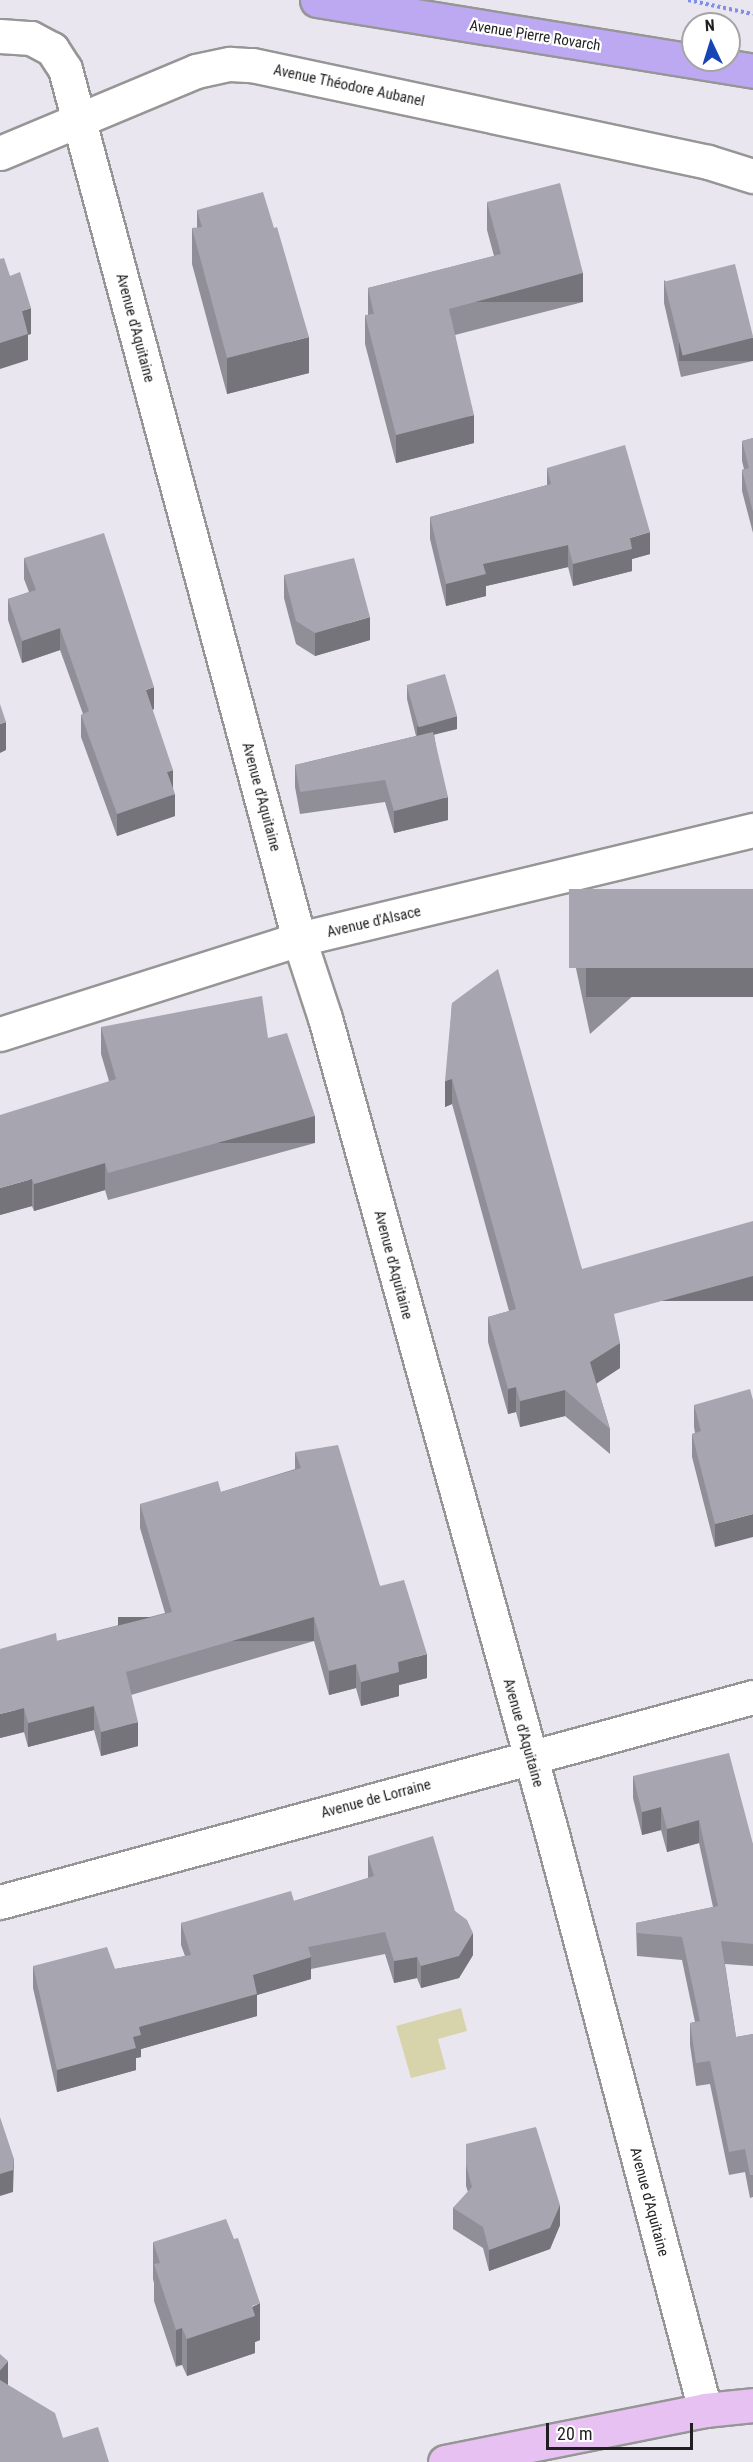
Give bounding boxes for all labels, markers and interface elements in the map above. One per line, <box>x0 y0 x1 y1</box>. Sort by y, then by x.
north arrow <box>681 12 741 72</box>
text: N <box>704 16 715 35</box>
street label: Avenue Pierre Rovarch <box>468 17 602 55</box>
street label: Avenue Théodore Aubanel <box>272 61 426 111</box>
street label: Avenue d'Aquitaine <box>112 272 158 384</box>
street label: Avenue d'Aquitaine <box>238 741 284 853</box>
street label: Avenue d'Alsace <box>325 902 423 942</box>
street label: Avenue d'Aquitaine <box>370 1209 416 1321</box>
street label: Avenue d'Aquitaine <box>499 1677 547 1789</box>
street label: Avenue de Lorraine <box>319 1776 433 1822</box>
street label: Avenue d'Aquitaine <box>626 2146 672 2258</box>
scale bar <box>549 2411 696 2449</box>
text: 20 m <box>557 2423 592 2444</box>

